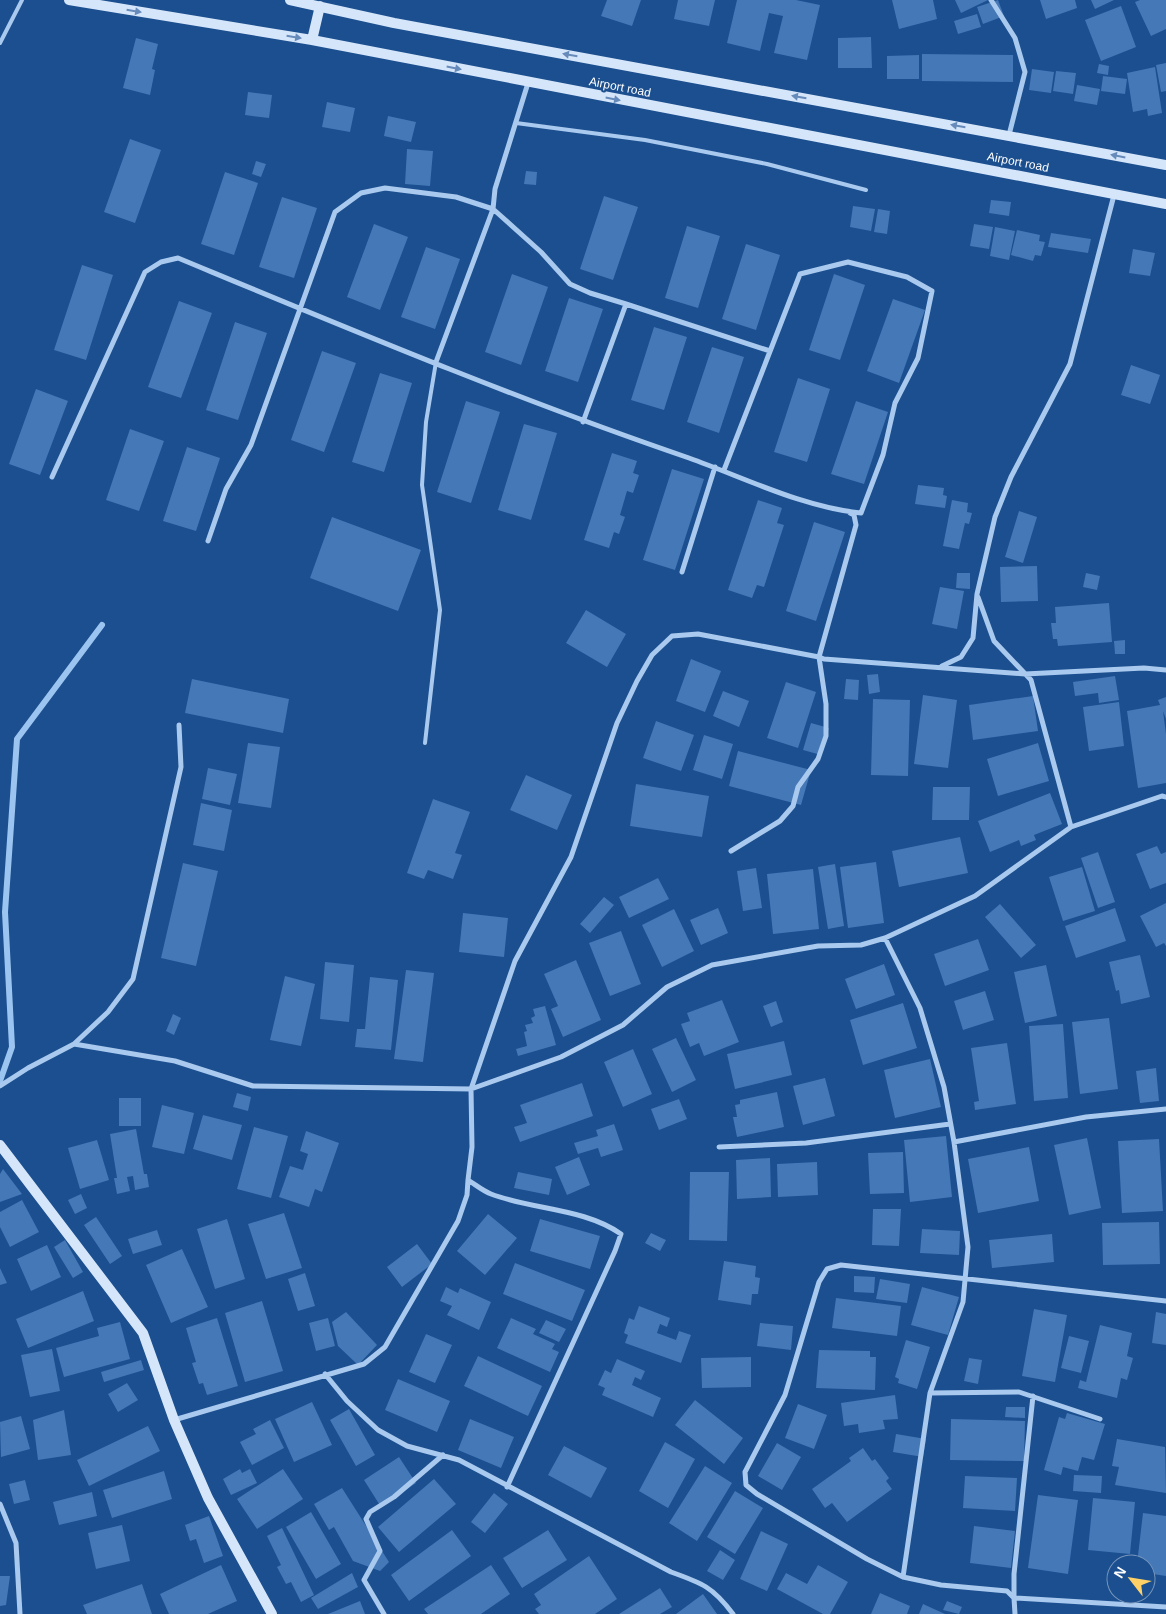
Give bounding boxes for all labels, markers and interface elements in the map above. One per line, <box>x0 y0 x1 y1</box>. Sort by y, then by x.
one-way arrow <box>126 7 142 15</box>
one-way arrow <box>287 33 303 41</box>
one-way arrow <box>561 51 577 59</box>
one-way arrow <box>446 64 461 72</box>
street label: Airport road <box>588 74 652 100</box>
one-way arrow <box>790 92 806 100</box>
one-way arrow <box>606 95 622 103</box>
one-way arrow <box>950 121 966 129</box>
street label: Airport road <box>986 149 1050 175</box>
one-way arrow <box>1110 152 1126 160</box>
north arrow <box>1106 1554 1156 1604</box>
text: N <box>1110 1564 1129 1581</box>

